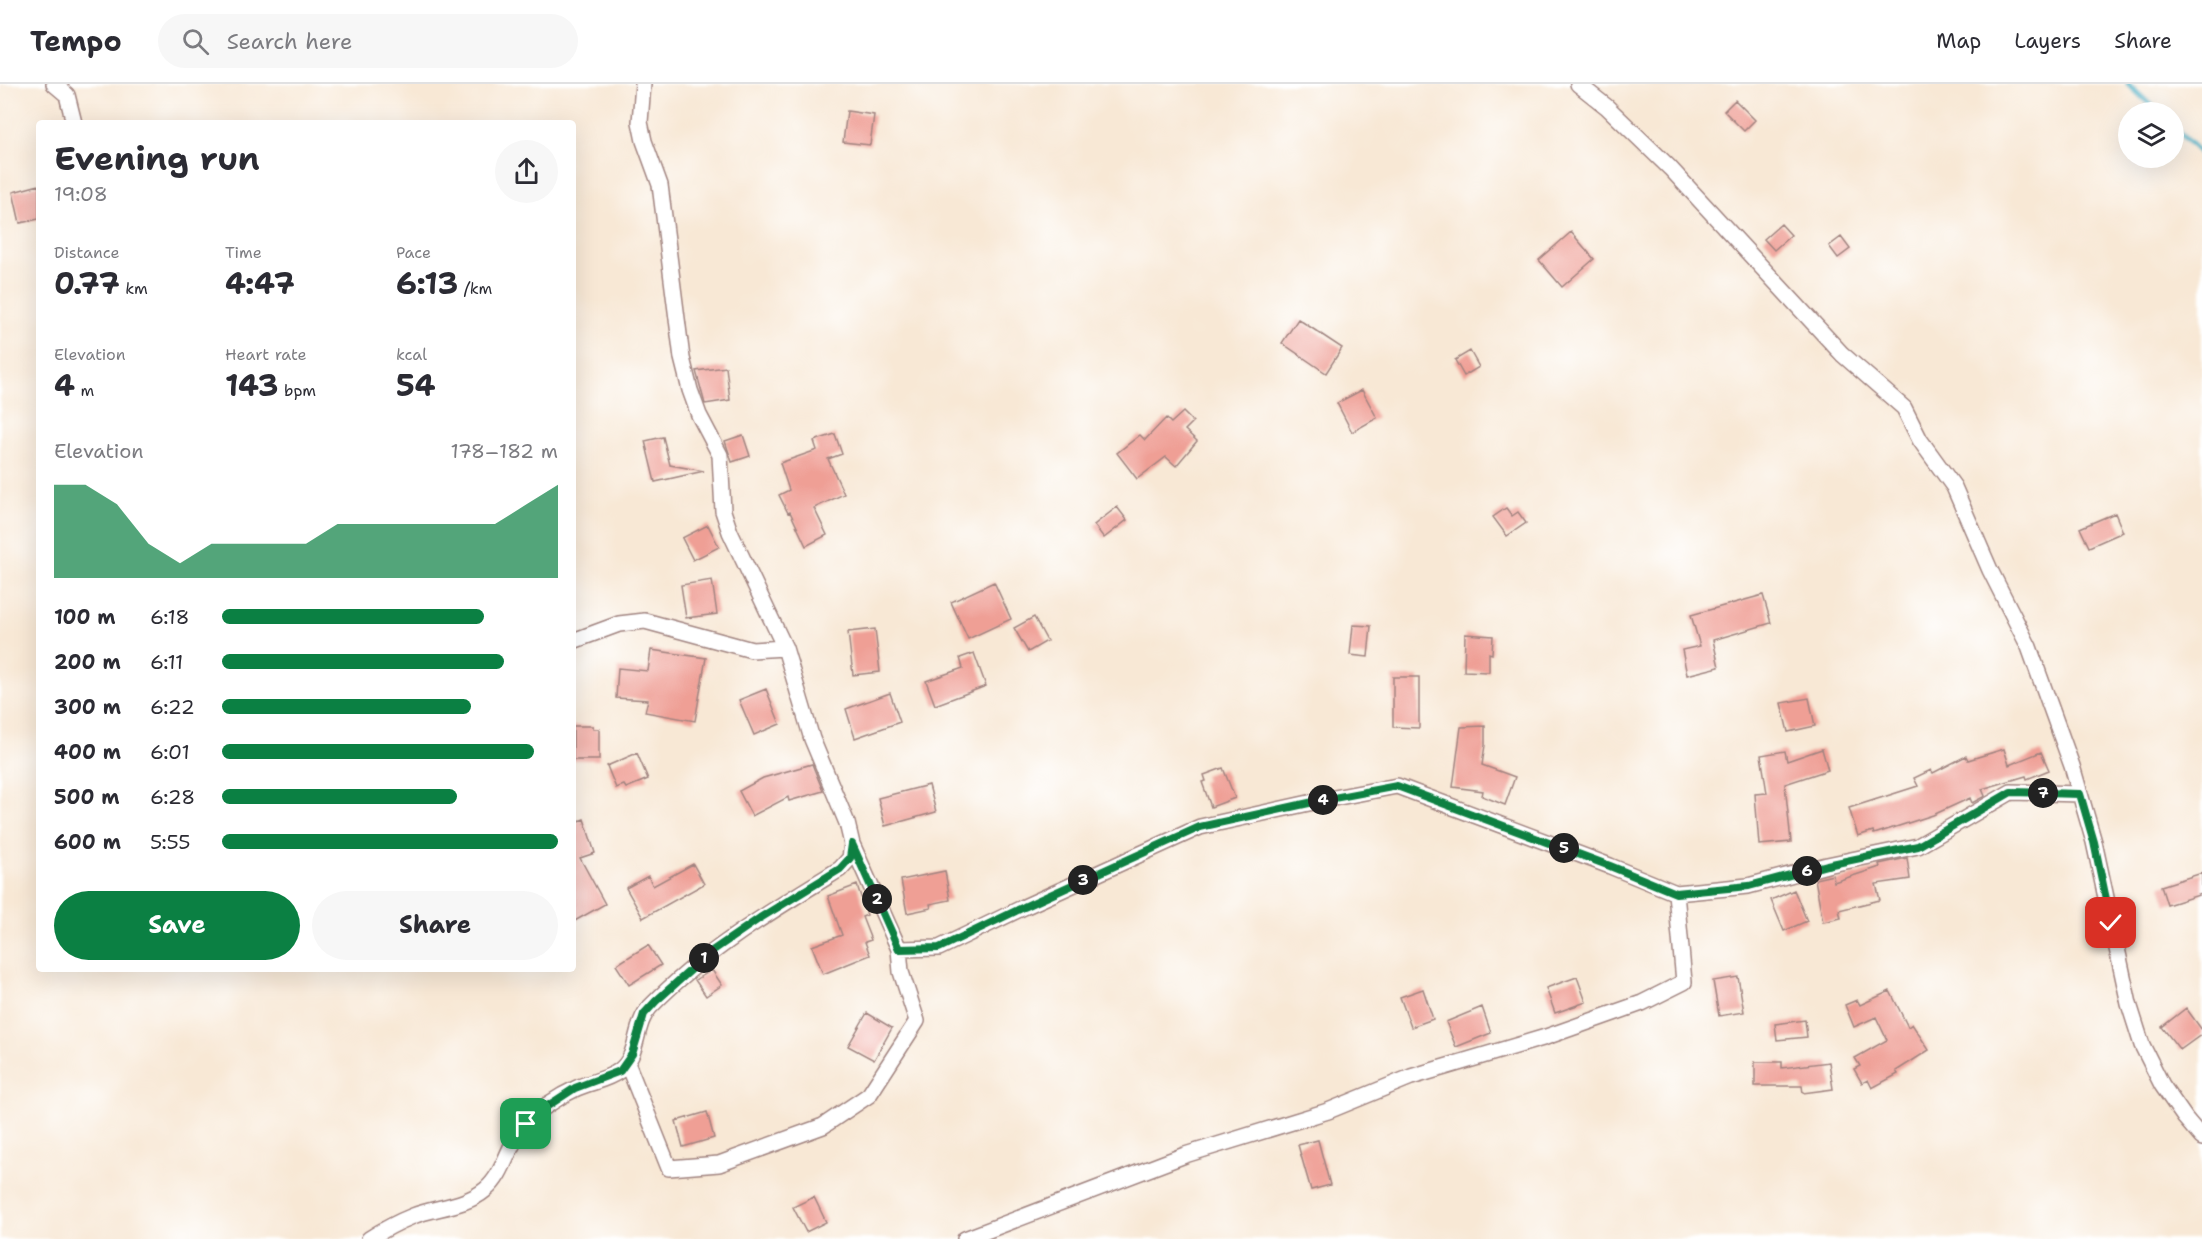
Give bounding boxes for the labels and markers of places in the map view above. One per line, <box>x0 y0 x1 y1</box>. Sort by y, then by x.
pin: 7 <box>2028 778 2058 808</box>
pin: 4 <box>1308 785 1338 815</box>
pin: 5 <box>1549 833 1579 863</box>
pin: 6 <box>1792 856 1822 886</box>
pin: 3 <box>1068 865 1098 895</box>
pin: 2 <box>862 884 892 914</box>
pin <box>2085 897 2136 948</box>
pin: 1 <box>689 943 719 973</box>
pin <box>500 1098 551 1149</box>

